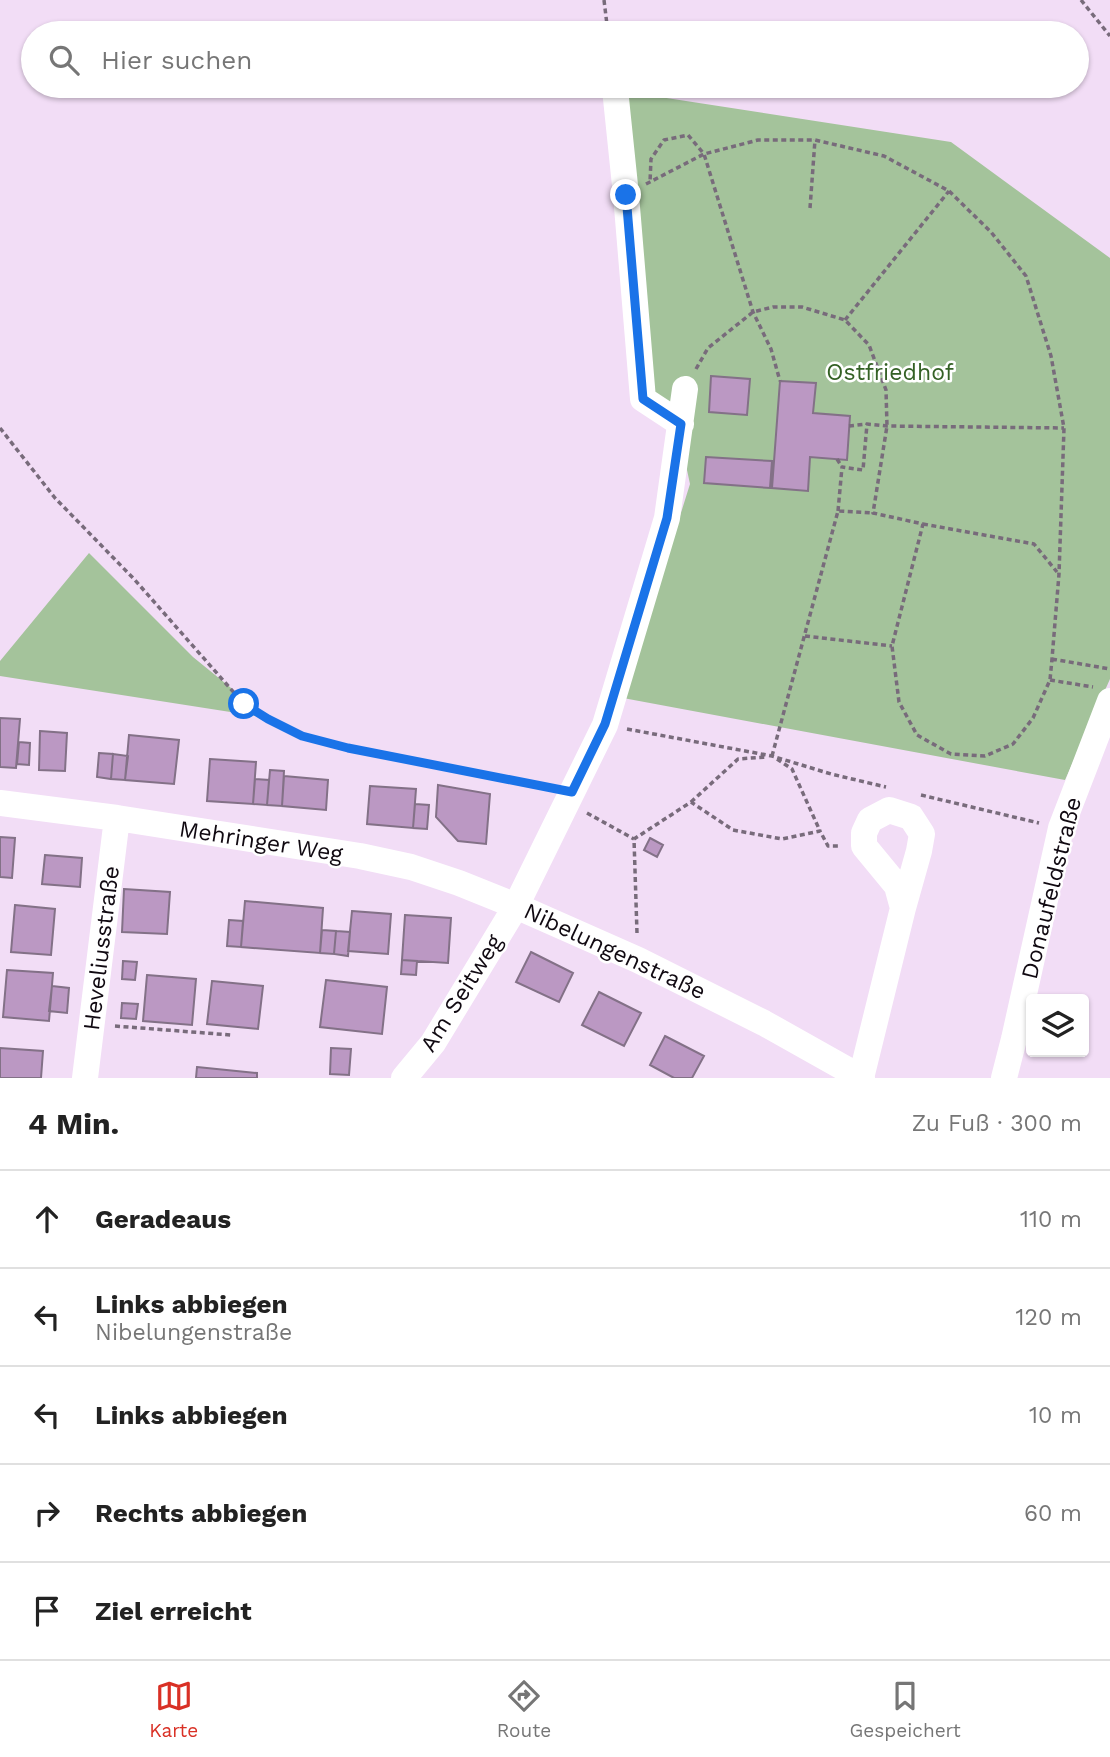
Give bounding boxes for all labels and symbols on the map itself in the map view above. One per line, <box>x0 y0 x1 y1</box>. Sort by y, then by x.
route end <box>610 179 641 210</box>
park label: Ostfriedhof <box>826 359 954 386</box>
route start <box>228 688 259 719</box>
street label: Donaufeldstraße <box>1016 794 1087 982</box>
street label: Mehringer Weg <box>177 815 345 868</box>
street label: Heveliusstraße <box>78 864 125 1032</box>
street label: Nibelungenstraße <box>520 898 710 1005</box>
street label: Am Seitweg <box>415 929 509 1057</box>

